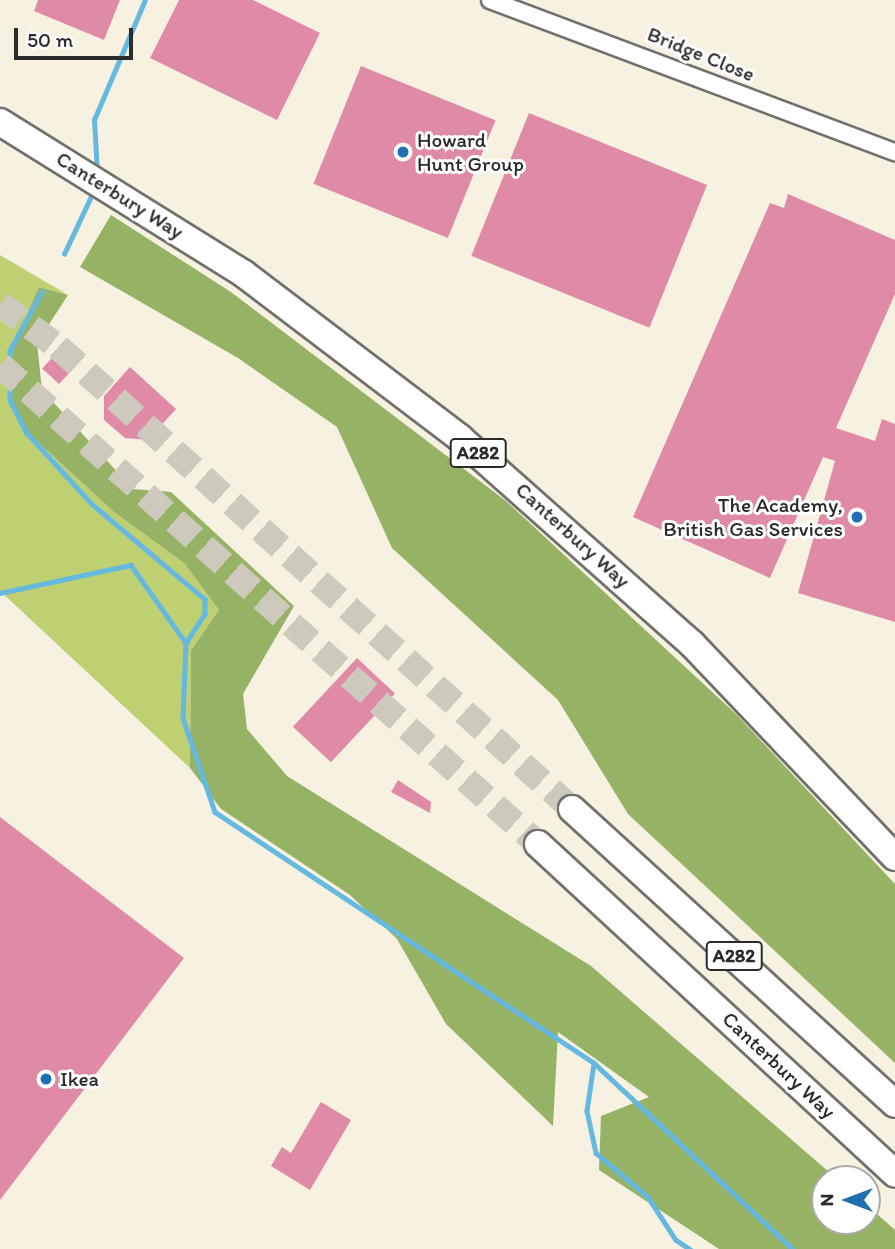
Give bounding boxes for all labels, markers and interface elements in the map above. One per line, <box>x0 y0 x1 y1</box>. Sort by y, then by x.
scale bar <box>18 14 136 58</box>
street label: Bridge Close <box>644 21 758 87</box>
text: 50 m <box>27 27 73 52</box>
place label: Howard Hunt Group <box>417 127 523 177</box>
marker: Howard Hunt Group <box>395 144 411 160</box>
street label: Canterbury Way <box>52 146 188 244</box>
road number: A282 <box>448 437 508 468</box>
street label: Canterbury Way <box>511 477 635 593</box>
place label: The Academy, British Gas Services <box>663 492 843 542</box>
marker: The Academy, British Gas Services <box>849 509 865 525</box>
road number: A282 <box>704 940 764 972</box>
street label: Canterbury Way <box>717 1006 841 1124</box>
place label: Ikea <box>60 1066 99 1092</box>
marker: Ikea <box>38 1071 54 1087</box>
north arrow <box>811 1165 881 1235</box>
text: N <box>815 1194 838 1206</box>

